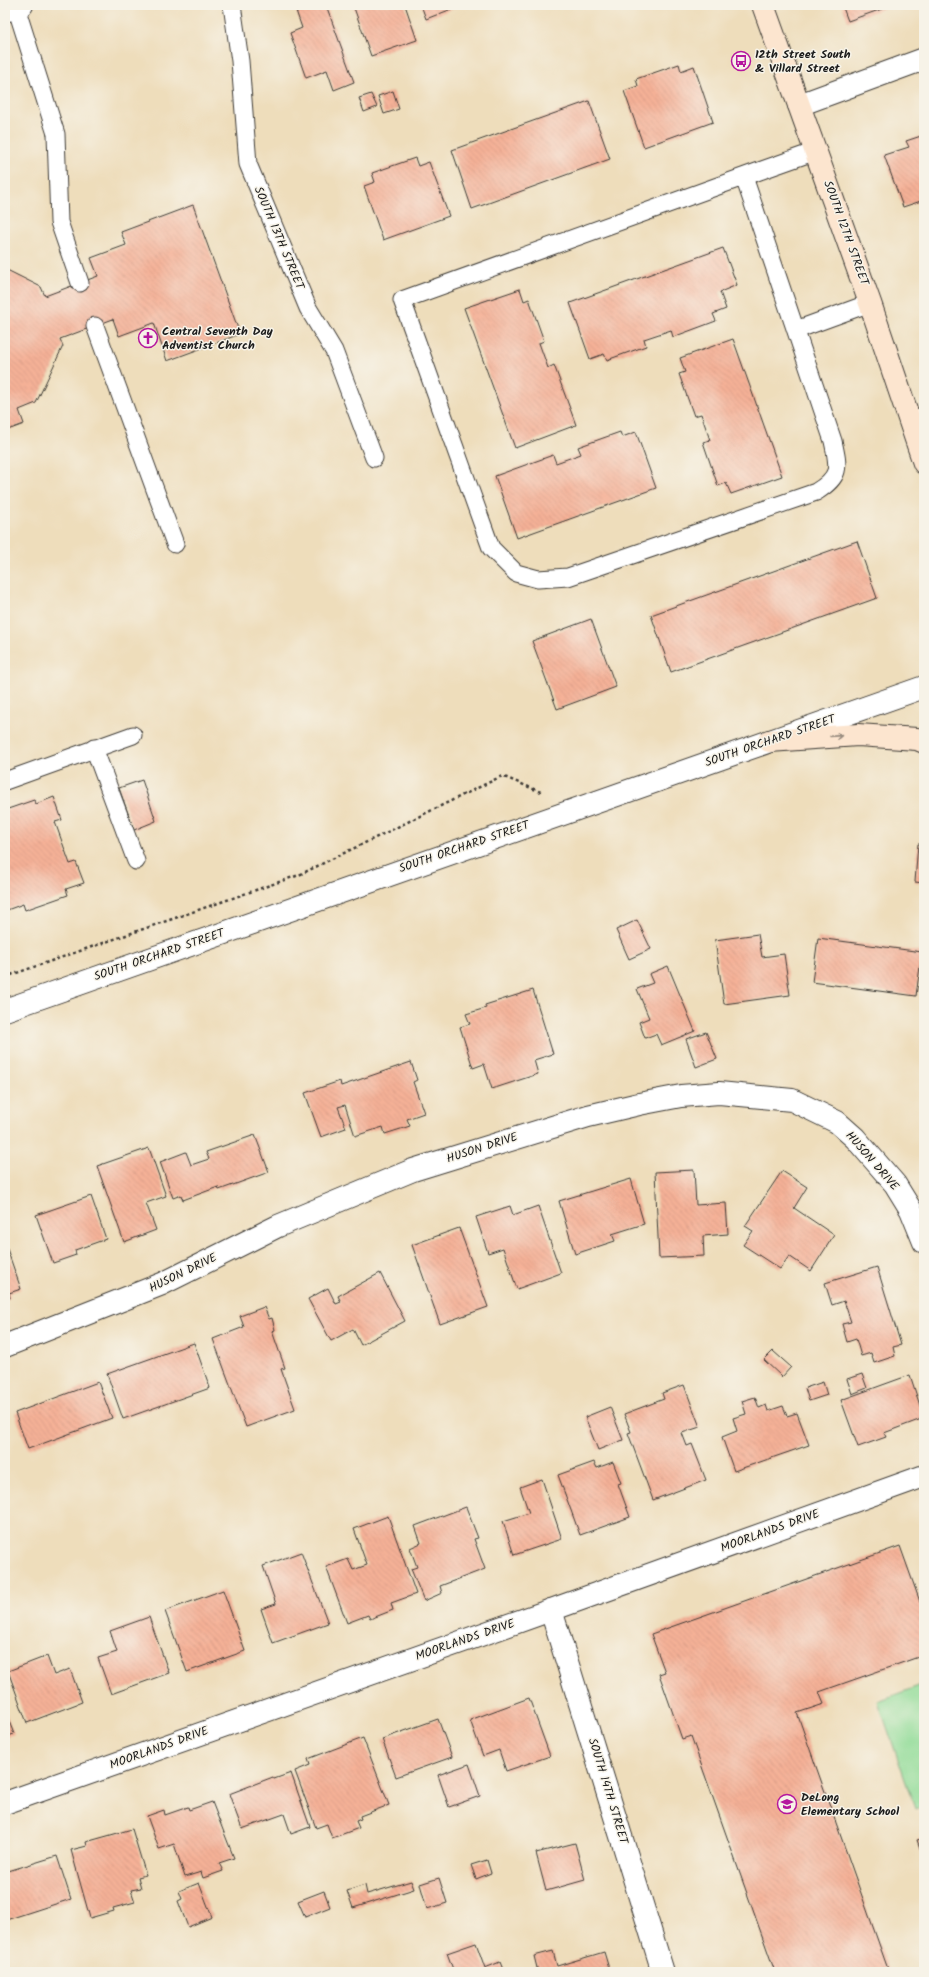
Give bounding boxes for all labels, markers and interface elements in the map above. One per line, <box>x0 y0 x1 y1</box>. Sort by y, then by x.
place label: 12th Street South & Villard Street <box>755 45 851 78</box>
bus stop icon: 12th Street South & Villard Street <box>730 50 752 72</box>
street label: SOUTH 12TH STREET <box>818 178 874 290</box>
street label: SOUTH 13TH STREET <box>249 184 310 294</box>
place label: Central Seventh Day Adventist Church <box>162 322 274 355</box>
church icon: Central Seventh Day Adventist Church <box>137 327 159 349</box>
street label: SOUTH ORCHARD STREET <box>702 709 839 772</box>
one-way arrow <box>829 733 842 740</box>
street label: SOUTH ORCHARD STREET <box>396 815 533 878</box>
street label: SOUTH ORCHARD STREET <box>91 923 228 986</box>
street label: HUSON DRIVE <box>444 1127 521 1168</box>
street label: HUSON DRIVE <box>841 1127 904 1196</box>
street label: HUSON DRIVE <box>146 1248 221 1298</box>
street label: MOORLANDS DRIVE <box>718 1504 823 1558</box>
street label: MOORLANDS DRIVE <box>413 1614 518 1666</box>
street label: MOORLANDS DRIVE <box>107 1721 212 1775</box>
street label: SOUTH 14TH STREET <box>583 1736 634 1848</box>
place label: DeLong Elementary School <box>801 1788 900 1821</box>
school or university icon: DeLong Elementary School <box>776 1793 798 1815</box>

